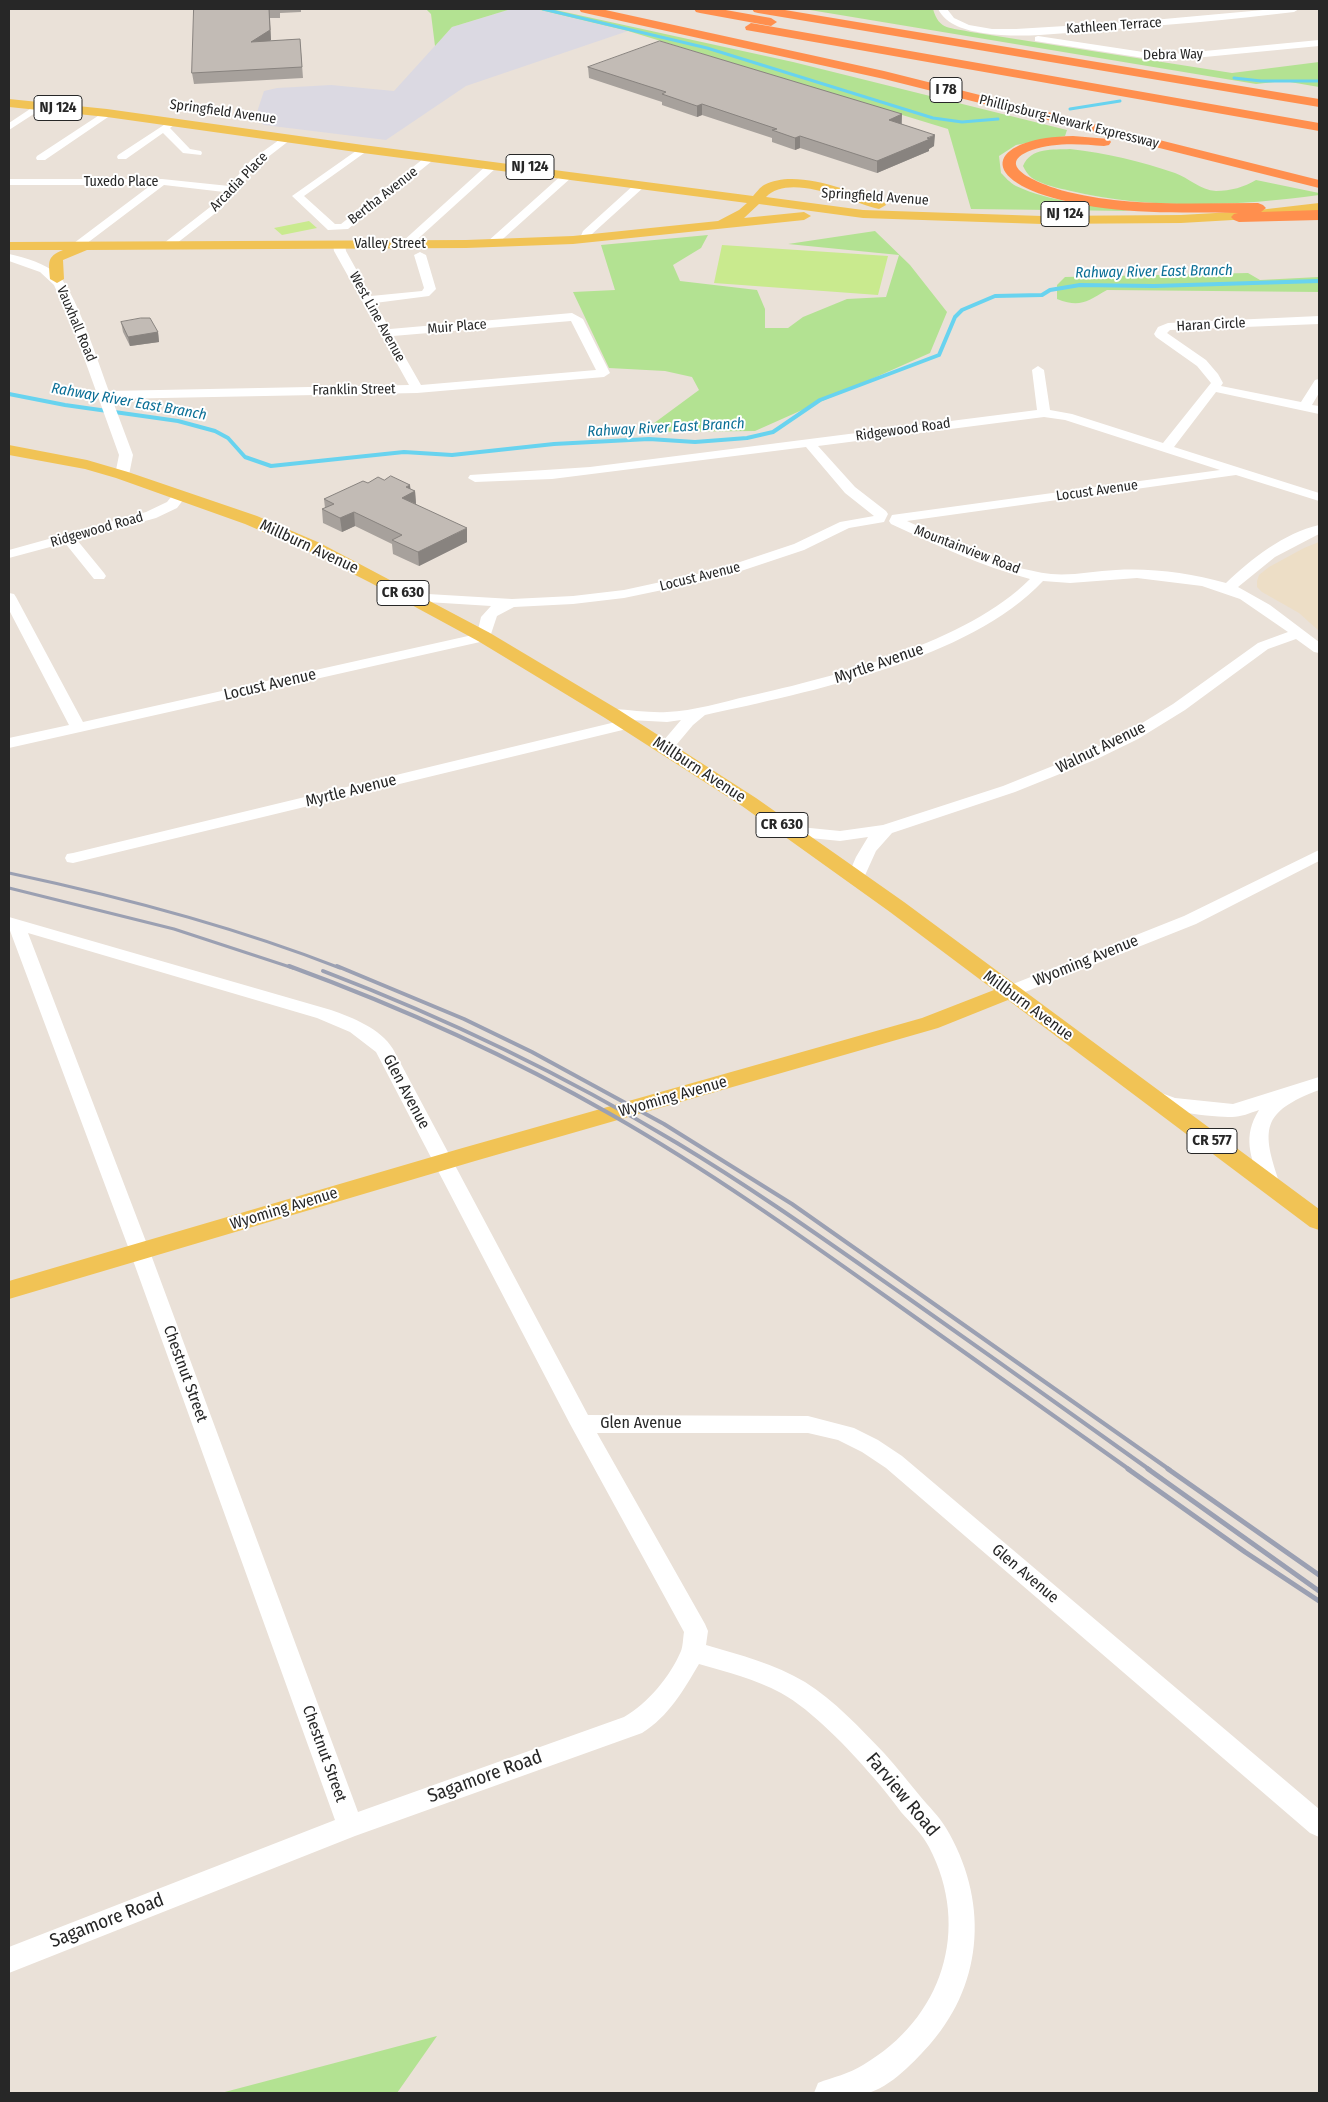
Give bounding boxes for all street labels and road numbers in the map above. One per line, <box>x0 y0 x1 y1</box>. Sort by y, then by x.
street label: Kathleen Terrace <box>1066 14 1162 38</box>
street label: Debra Way <box>1143 46 1203 64</box>
road number: I 78 <box>930 78 962 102</box>
street label: Phillipsburg-Newark Expressway <box>977 92 1161 152</box>
road number: NJ 124 <box>34 96 82 120</box>
street label: Springfield Avenue <box>169 96 277 128</box>
street label: Arcadia Place <box>207 149 271 215</box>
road number: NJ 124 <box>506 154 554 180</box>
street label: Bertha Avenue <box>345 164 421 228</box>
street label: Tuxedo Place <box>84 174 158 190</box>
street label: Springfield Avenue <box>821 185 929 209</box>
road number: NJ 124 <box>1041 202 1089 226</box>
street label: Valley Street <box>354 236 426 252</box>
street label: West Line Avenue <box>345 269 409 365</box>
street label: Vauxhall Road <box>53 284 99 364</box>
street label: Haran Circle <box>1176 315 1246 335</box>
street label: Muir Place <box>427 316 487 338</box>
street label: Franklin Street <box>312 381 396 399</box>
street label: Ridgewood Road <box>854 415 952 445</box>
street label: Locust Avenue <box>1055 477 1139 505</box>
street label: Ridgewood Road <box>49 509 145 551</box>
street label: Millburn Avenue <box>257 516 361 578</box>
street label: Mountainview Road <box>912 522 1022 578</box>
street label: Locust Avenue <box>658 559 742 595</box>
road number: CR 630 <box>377 580 429 606</box>
street label: Myrtle Avenue <box>832 640 926 688</box>
street label: Locust Avenue <box>222 665 318 705</box>
street label: Walnut Avenue <box>1053 718 1149 778</box>
street label: Millburn Avenue <box>649 733 749 807</box>
street label: Myrtle Avenue <box>304 770 398 812</box>
road number: CR 630 <box>756 812 808 838</box>
street label: Wyoming Avenue <box>1031 931 1141 991</box>
street label: Millburn Avenue <box>979 967 1077 1045</box>
street label: Glen Avenue <box>378 1052 434 1132</box>
street label: Wyoming Avenue <box>617 1072 729 1122</box>
road number: CR 577 <box>1187 1128 1237 1154</box>
street label: Wyoming Avenue <box>228 1184 340 1234</box>
street label: Chestnut Street <box>159 1323 211 1425</box>
street label: Glen Avenue <box>600 1414 682 1434</box>
street label: Glen Avenue <box>988 1540 1062 1608</box>
street label: Chestnut Street <box>298 1703 350 1805</box>
street label: Sagamore Road <box>425 1746 545 1808</box>
street label: Farview Road <box>860 1749 944 1841</box>
street label: Sagamore Road <box>47 1889 167 1953</box>

